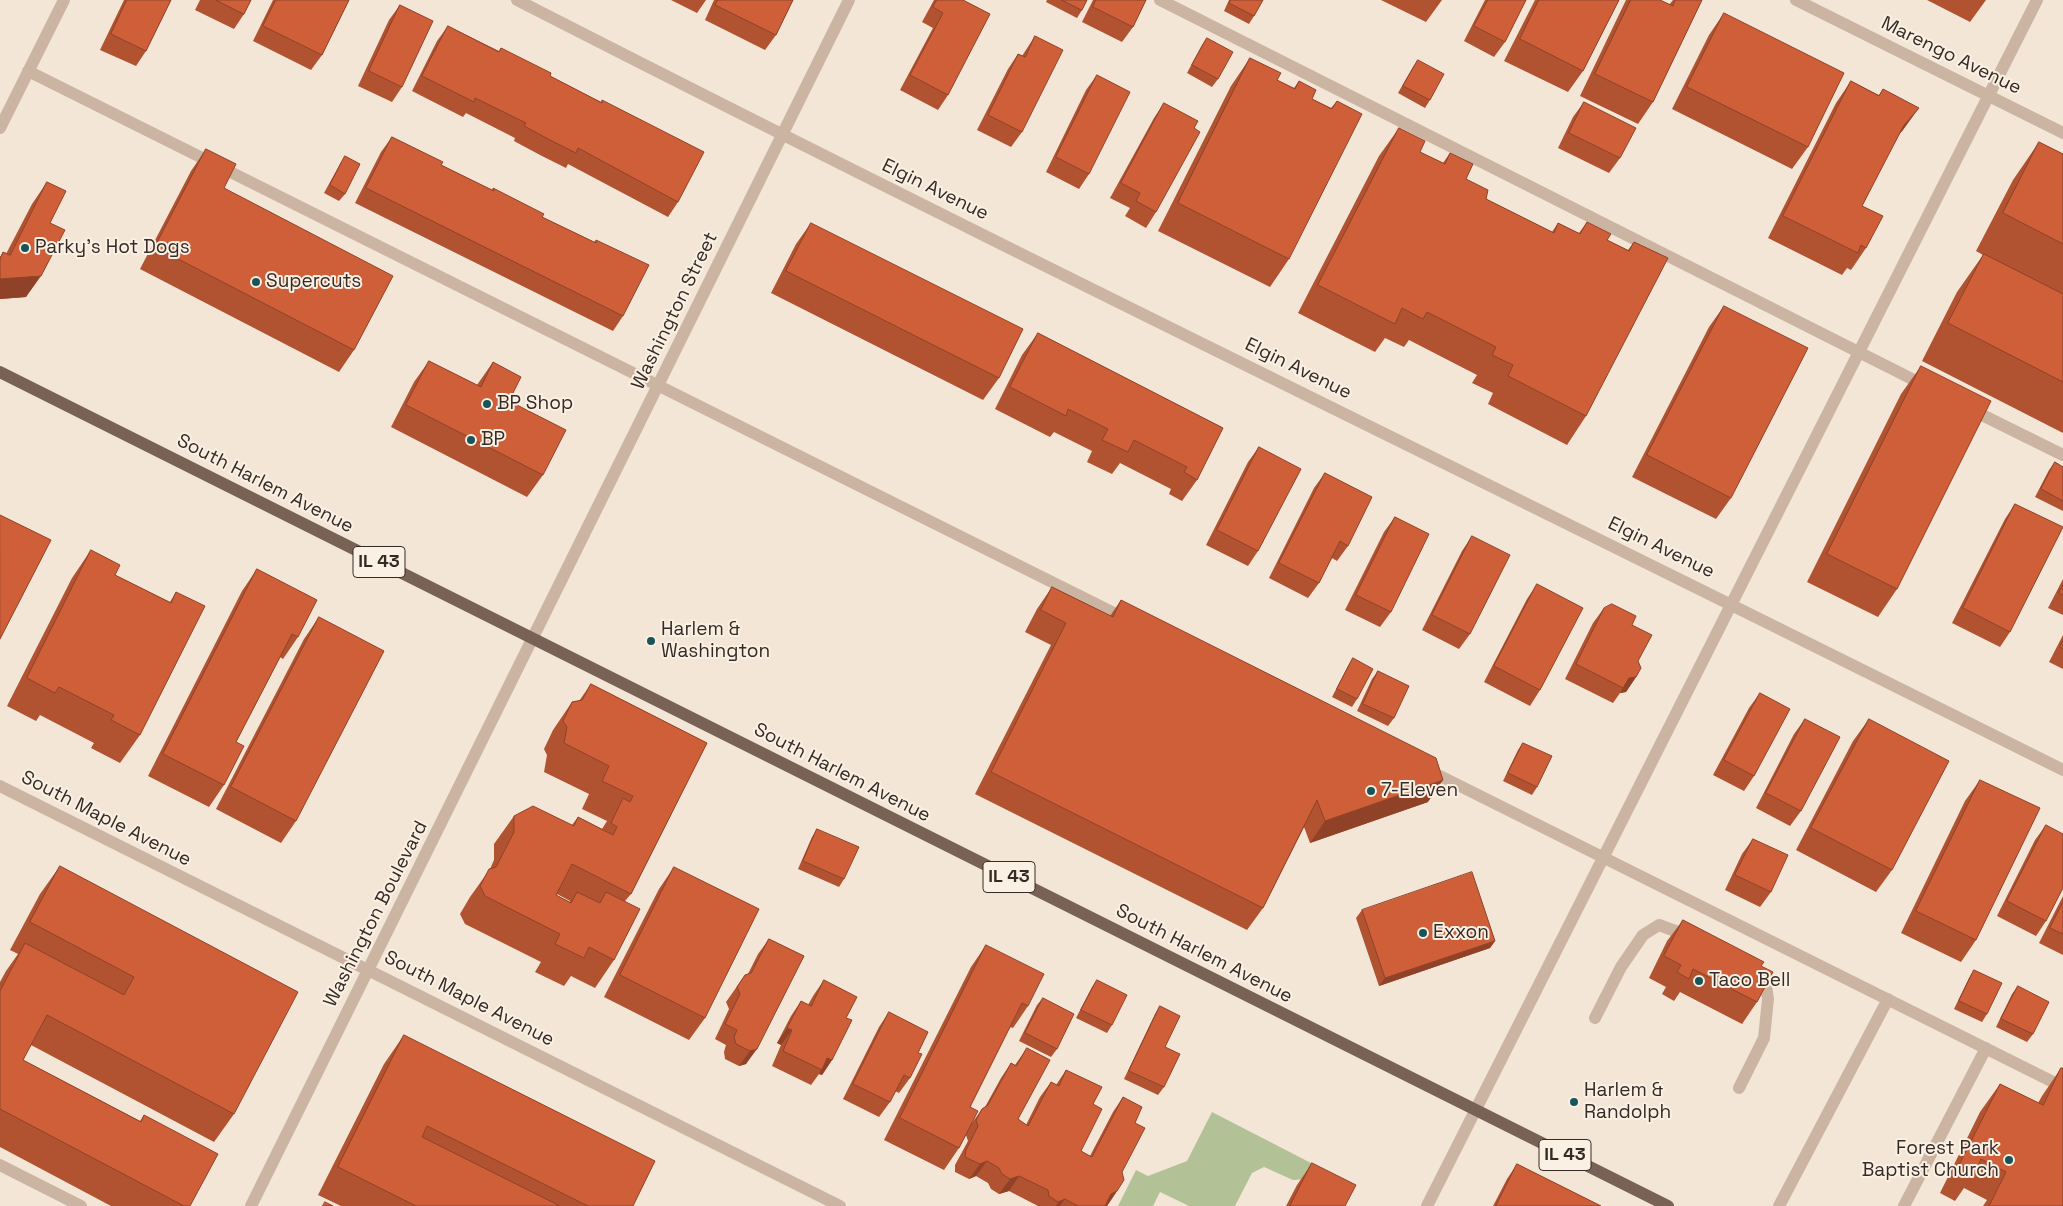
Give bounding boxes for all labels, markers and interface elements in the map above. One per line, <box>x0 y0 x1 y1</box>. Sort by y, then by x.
street label: Marengo Avenue <box>1877 12 2025 100</box>
street label: Elgin Avenue <box>878 154 992 226</box>
street label: Washington Street <box>627 229 723 393</box>
place label: Parky's Hot Dogs <box>35 237 190 259</box>
marker: Parky's Hot Dogs <box>19 242 31 254</box>
place label: Supercuts <box>266 271 361 293</box>
marker: Supercuts <box>250 276 262 288</box>
street label: Elgin Avenue <box>1241 333 1355 405</box>
place label: BP Shop <box>497 393 573 415</box>
marker: BP Shop <box>481 398 493 410</box>
place label: BP <box>481 429 505 451</box>
street label: South Harlem Avenue <box>173 430 357 538</box>
marker: BP <box>465 434 477 446</box>
street label: Elgin Avenue <box>1604 512 1718 584</box>
road number: IL 43 <box>353 546 405 578</box>
place label: Harlem & Washington <box>661 619 770 663</box>
marker: Harlem & Washington <box>645 635 657 647</box>
street label: South Harlem Avenue <box>750 719 934 827</box>
street label: South Maple Avenue <box>17 766 195 872</box>
place label: 7-Eleven <box>1381 780 1458 802</box>
marker: 7-Eleven <box>1365 785 1377 797</box>
street label: Washington Boulevard <box>319 817 433 1011</box>
road number: IL 43 <box>983 862 1035 892</box>
street label: South Harlem Avenue <box>1112 900 1296 1008</box>
place label: Exxon <box>1433 922 1489 944</box>
marker: Exxon <box>1417 927 1429 939</box>
street label: South Maple Avenue <box>380 946 558 1052</box>
place label: Taco Bell <box>1709 970 1790 992</box>
marker: Taco Bell <box>1693 975 1705 987</box>
place label: Harlem & Randolph <box>1584 1080 1671 1124</box>
marker: Harlem & Randolph <box>1568 1096 1580 1108</box>
place label: Forest Park Baptist Church <box>1862 1138 1999 1182</box>
road number: IL 43 <box>1539 1140 1591 1170</box>
marker: Forest Park Baptist Church <box>2003 1154 2015 1166</box>

